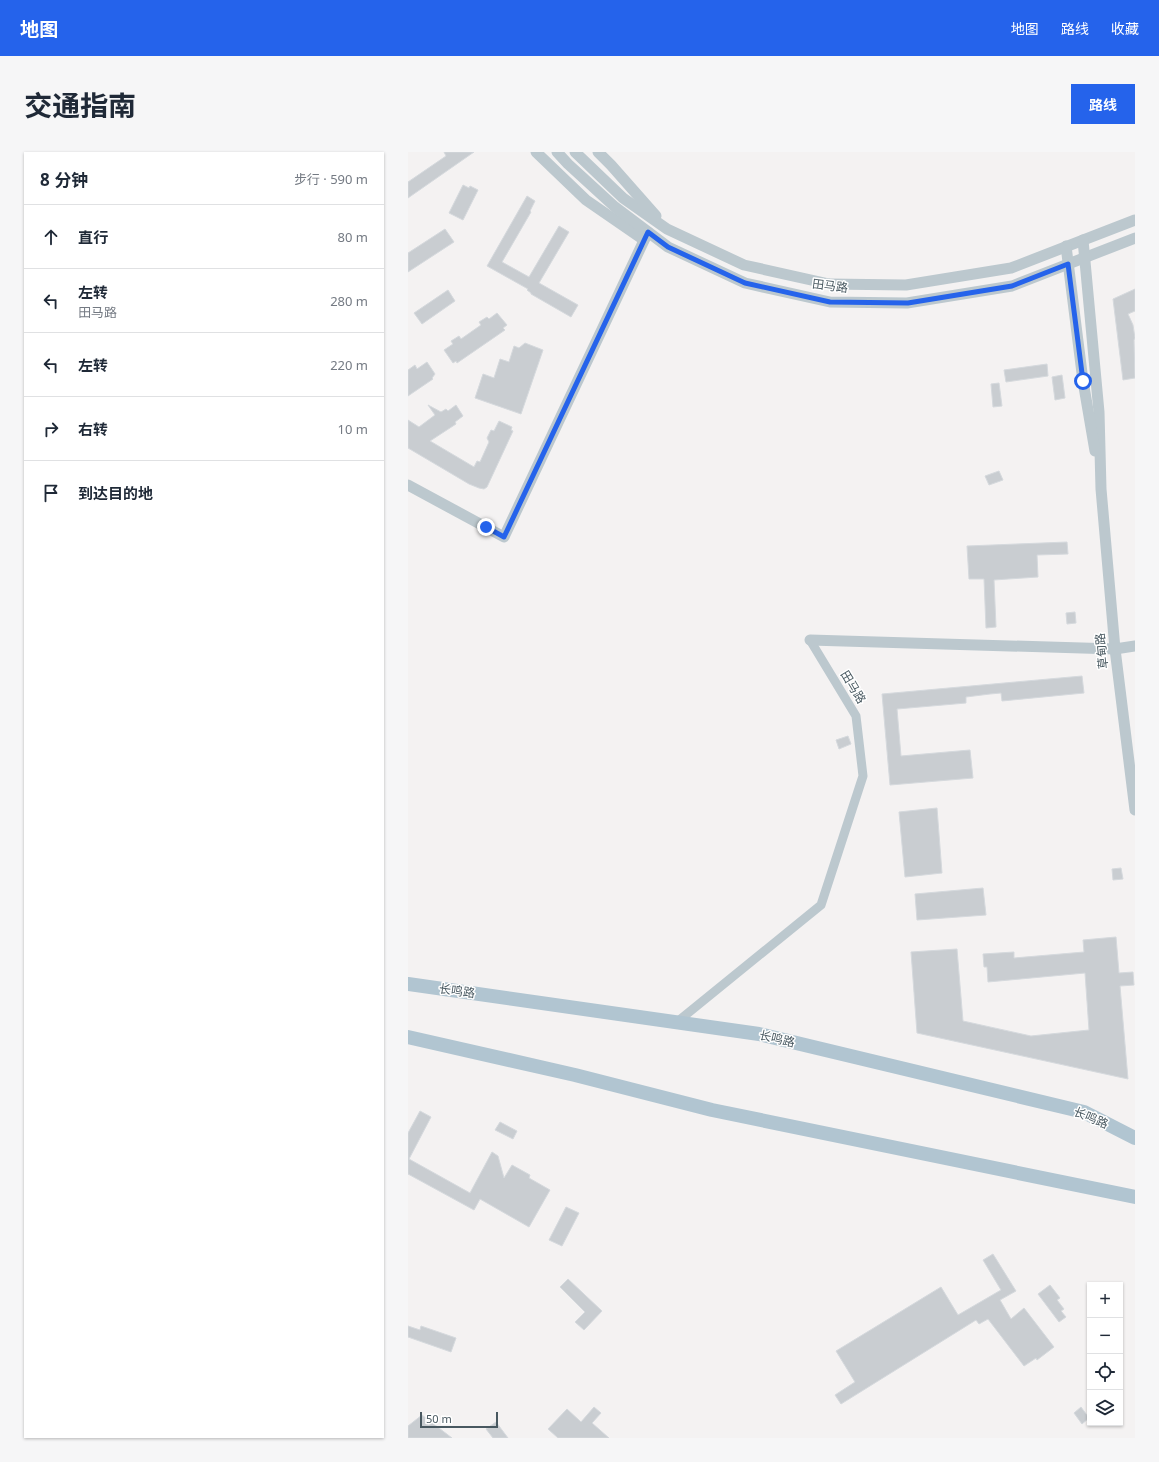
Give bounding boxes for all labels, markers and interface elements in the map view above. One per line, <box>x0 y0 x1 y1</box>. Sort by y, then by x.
text: 地图 <box>20 16 58 42</box>
text: 地图 <box>1011 19 1039 38</box>
text: 路线 <box>1061 19 1089 38</box>
text: 收藏 <box>1111 19 1139 38</box>
button: 路线 <box>1071 84 1135 124</box>
text: 交通指南 <box>24 86 136 124</box>
text: 8 分钟 <box>40 168 88 191</box>
text: 步行 · 590 m <box>294 170 368 188</box>
icon: ahead <box>40 226 62 248</box>
text: 直行 <box>78 227 108 247</box>
text: 80 m <box>338 228 368 246</box>
street label: 田马路 <box>811 275 849 296</box>
text: 左转 <box>78 282 108 302</box>
icon: left <box>40 290 62 312</box>
text: 280 m <box>330 292 368 310</box>
text: 田马路 <box>78 303 117 321</box>
icon: left <box>40 354 62 376</box>
text: 左转 <box>78 355 108 375</box>
text: 220 m <box>330 356 368 374</box>
route start <box>1074 372 1092 390</box>
icon: right <box>40 418 62 440</box>
text: 右转 <box>78 419 108 439</box>
text: 10 m <box>338 420 368 438</box>
icon: arrive <box>40 482 62 504</box>
text: 到达目的地 <box>78 483 153 503</box>
route end <box>477 518 495 536</box>
street label: 草甸路 <box>1091 632 1112 670</box>
street label: 田马路 <box>837 667 870 707</box>
street label: 长鸣路 <box>438 980 476 1001</box>
street label: 长鸣路 <box>758 1026 797 1051</box>
street label: 长鸣路 <box>1071 1103 1111 1132</box>
map controls <box>1087 1282 1123 1426</box>
button: + <box>1087 1282 1123 1318</box>
button: − <box>1087 1318 1123 1354</box>
button: locate <box>1087 1354 1123 1390</box>
button: layers <box>1087 1390 1123 1426</box>
scale bar <box>420 1410 498 1429</box>
text: 50 m <box>426 1411 452 1426</box>

